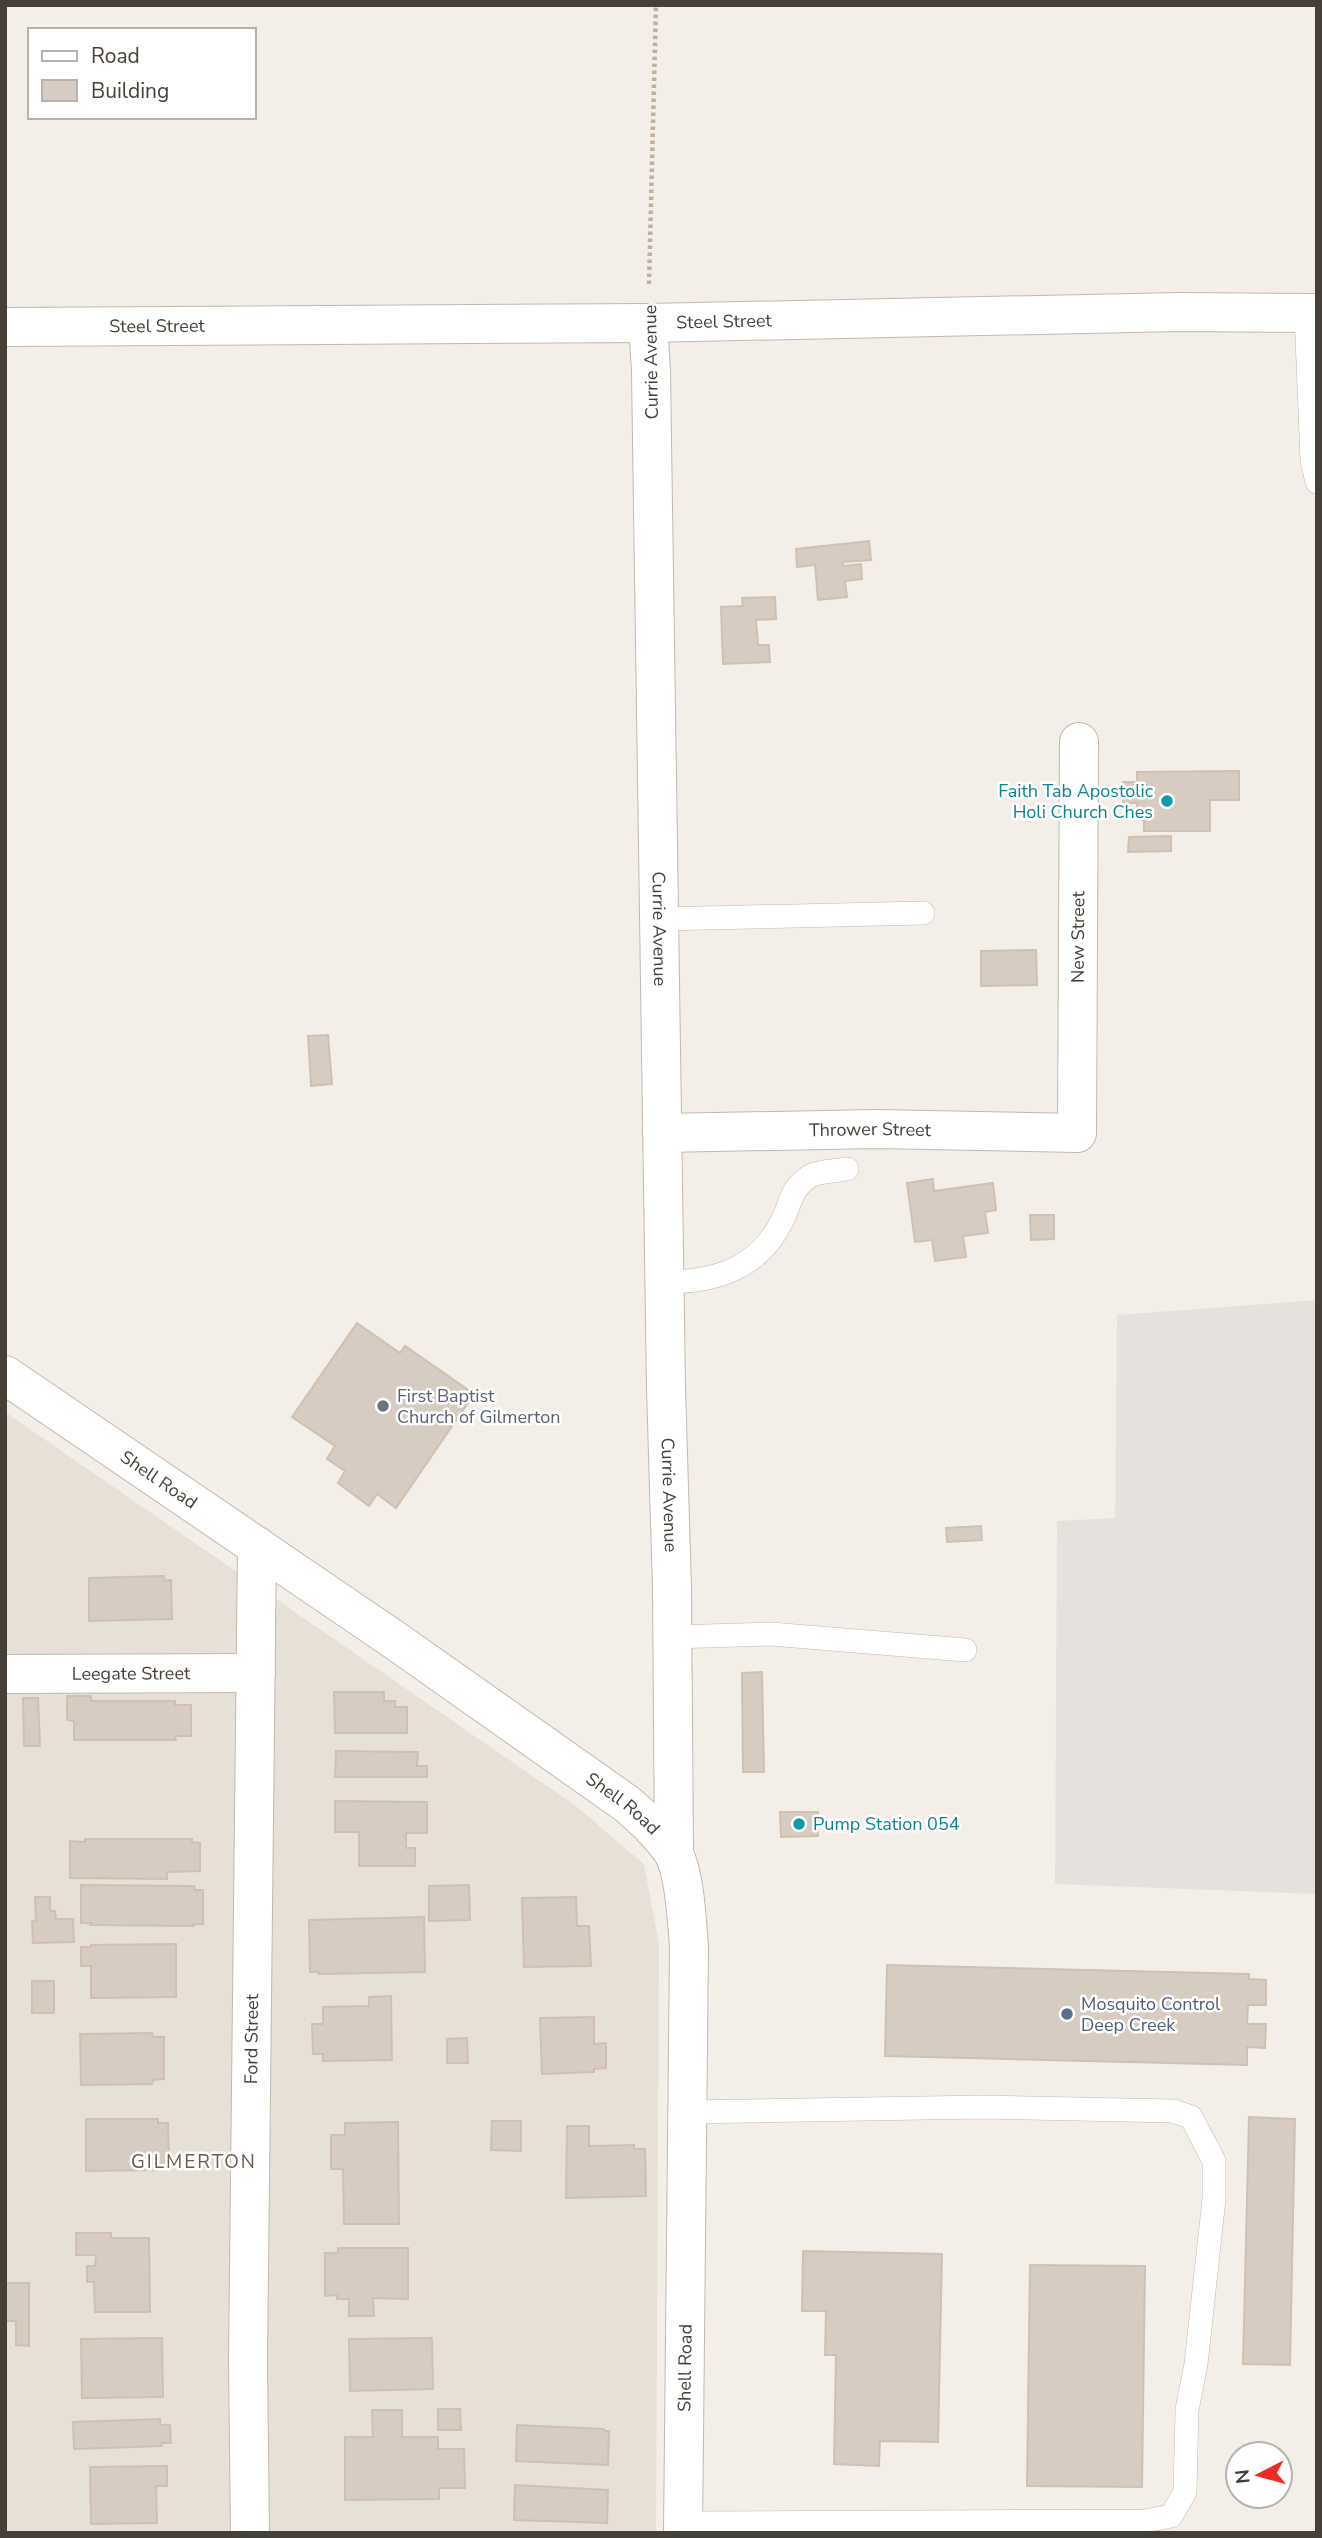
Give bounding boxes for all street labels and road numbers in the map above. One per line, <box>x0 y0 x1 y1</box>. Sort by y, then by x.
street label: Currie Avenue <box>638 305 664 419</box>
street label: Steel Street <box>676 308 773 334</box>
street label: Steel Street <box>109 314 206 338</box>
street label: Currie Avenue <box>646 871 672 986</box>
street label: New Street <box>1066 890 1090 983</box>
street label: Thrower Street <box>809 1117 932 1142</box>
street label: Currie Avenue <box>655 1437 683 1552</box>
street label: Shell Road <box>116 1445 202 1514</box>
street label: Leegate Street <box>72 1661 191 1686</box>
street label: Shell Road <box>581 1767 665 1840</box>
street label: Ford Street <box>239 1993 264 2084</box>
street label: Shell Road <box>672 2324 698 2412</box>

